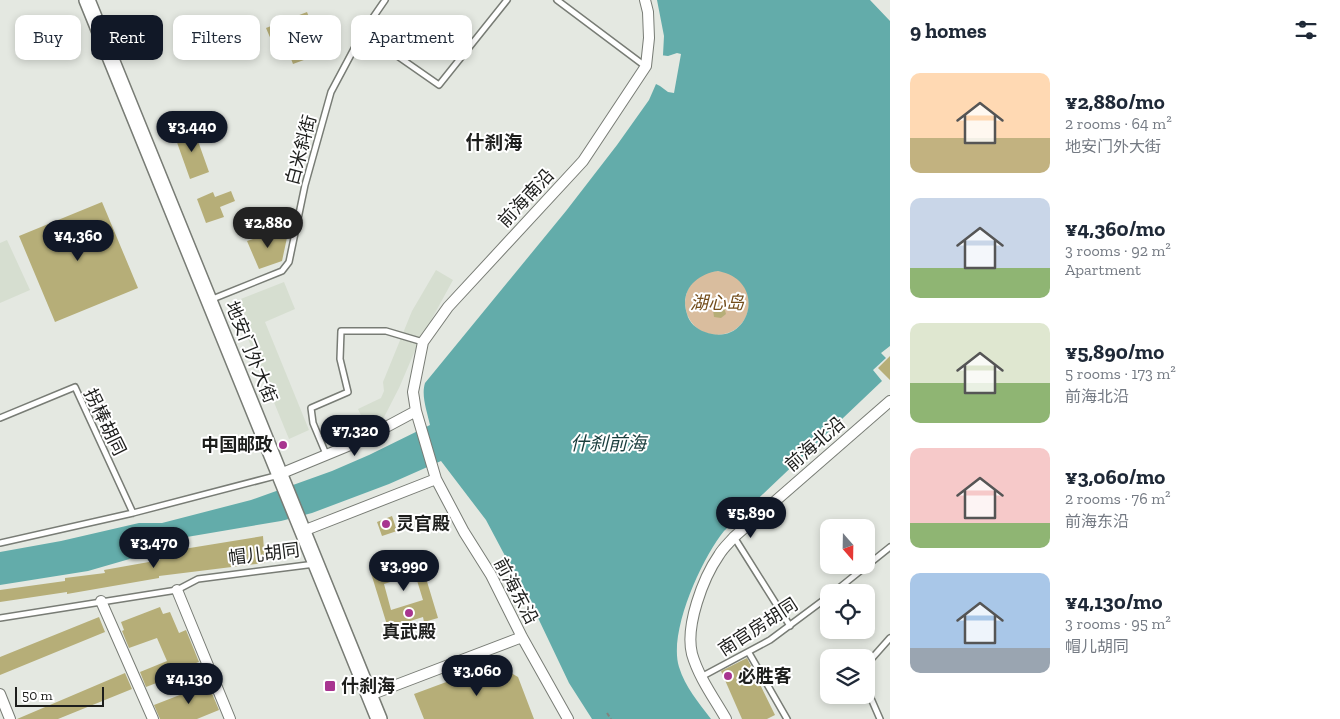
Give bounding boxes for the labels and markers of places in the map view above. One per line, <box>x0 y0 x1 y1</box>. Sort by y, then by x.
pin: ¥3,440 <box>151 110 233 153</box>
pin: ¥2,880 <box>227 206 309 249</box>
pin: ¥4,360 <box>37 220 119 262</box>
pin: ¥7,320 <box>314 414 396 457</box>
place label: 中国邮政 <box>201 434 273 456</box>
marker: 中国邮政 <box>277 439 289 451</box>
pin: ¥5,890 <box>710 496 792 539</box>
place label: 灵官殿 <box>396 513 450 535</box>
marker: 灵官殿 <box>380 518 392 530</box>
pin: ¥3,470 <box>113 526 195 569</box>
pin: ¥3,990 <box>363 550 445 592</box>
marker: 真武殿 <box>403 607 415 619</box>
place label: 真武殿 <box>382 621 436 643</box>
pin: ¥3,060 <box>436 654 518 697</box>
pin: ¥4,130 <box>148 662 230 705</box>
place label: 必胜客 <box>738 665 792 687</box>
marker: 必胜客 <box>722 670 734 682</box>
place label: 什刹海 <box>341 675 395 697</box>
marker: 什刹海 <box>323 679 337 693</box>

